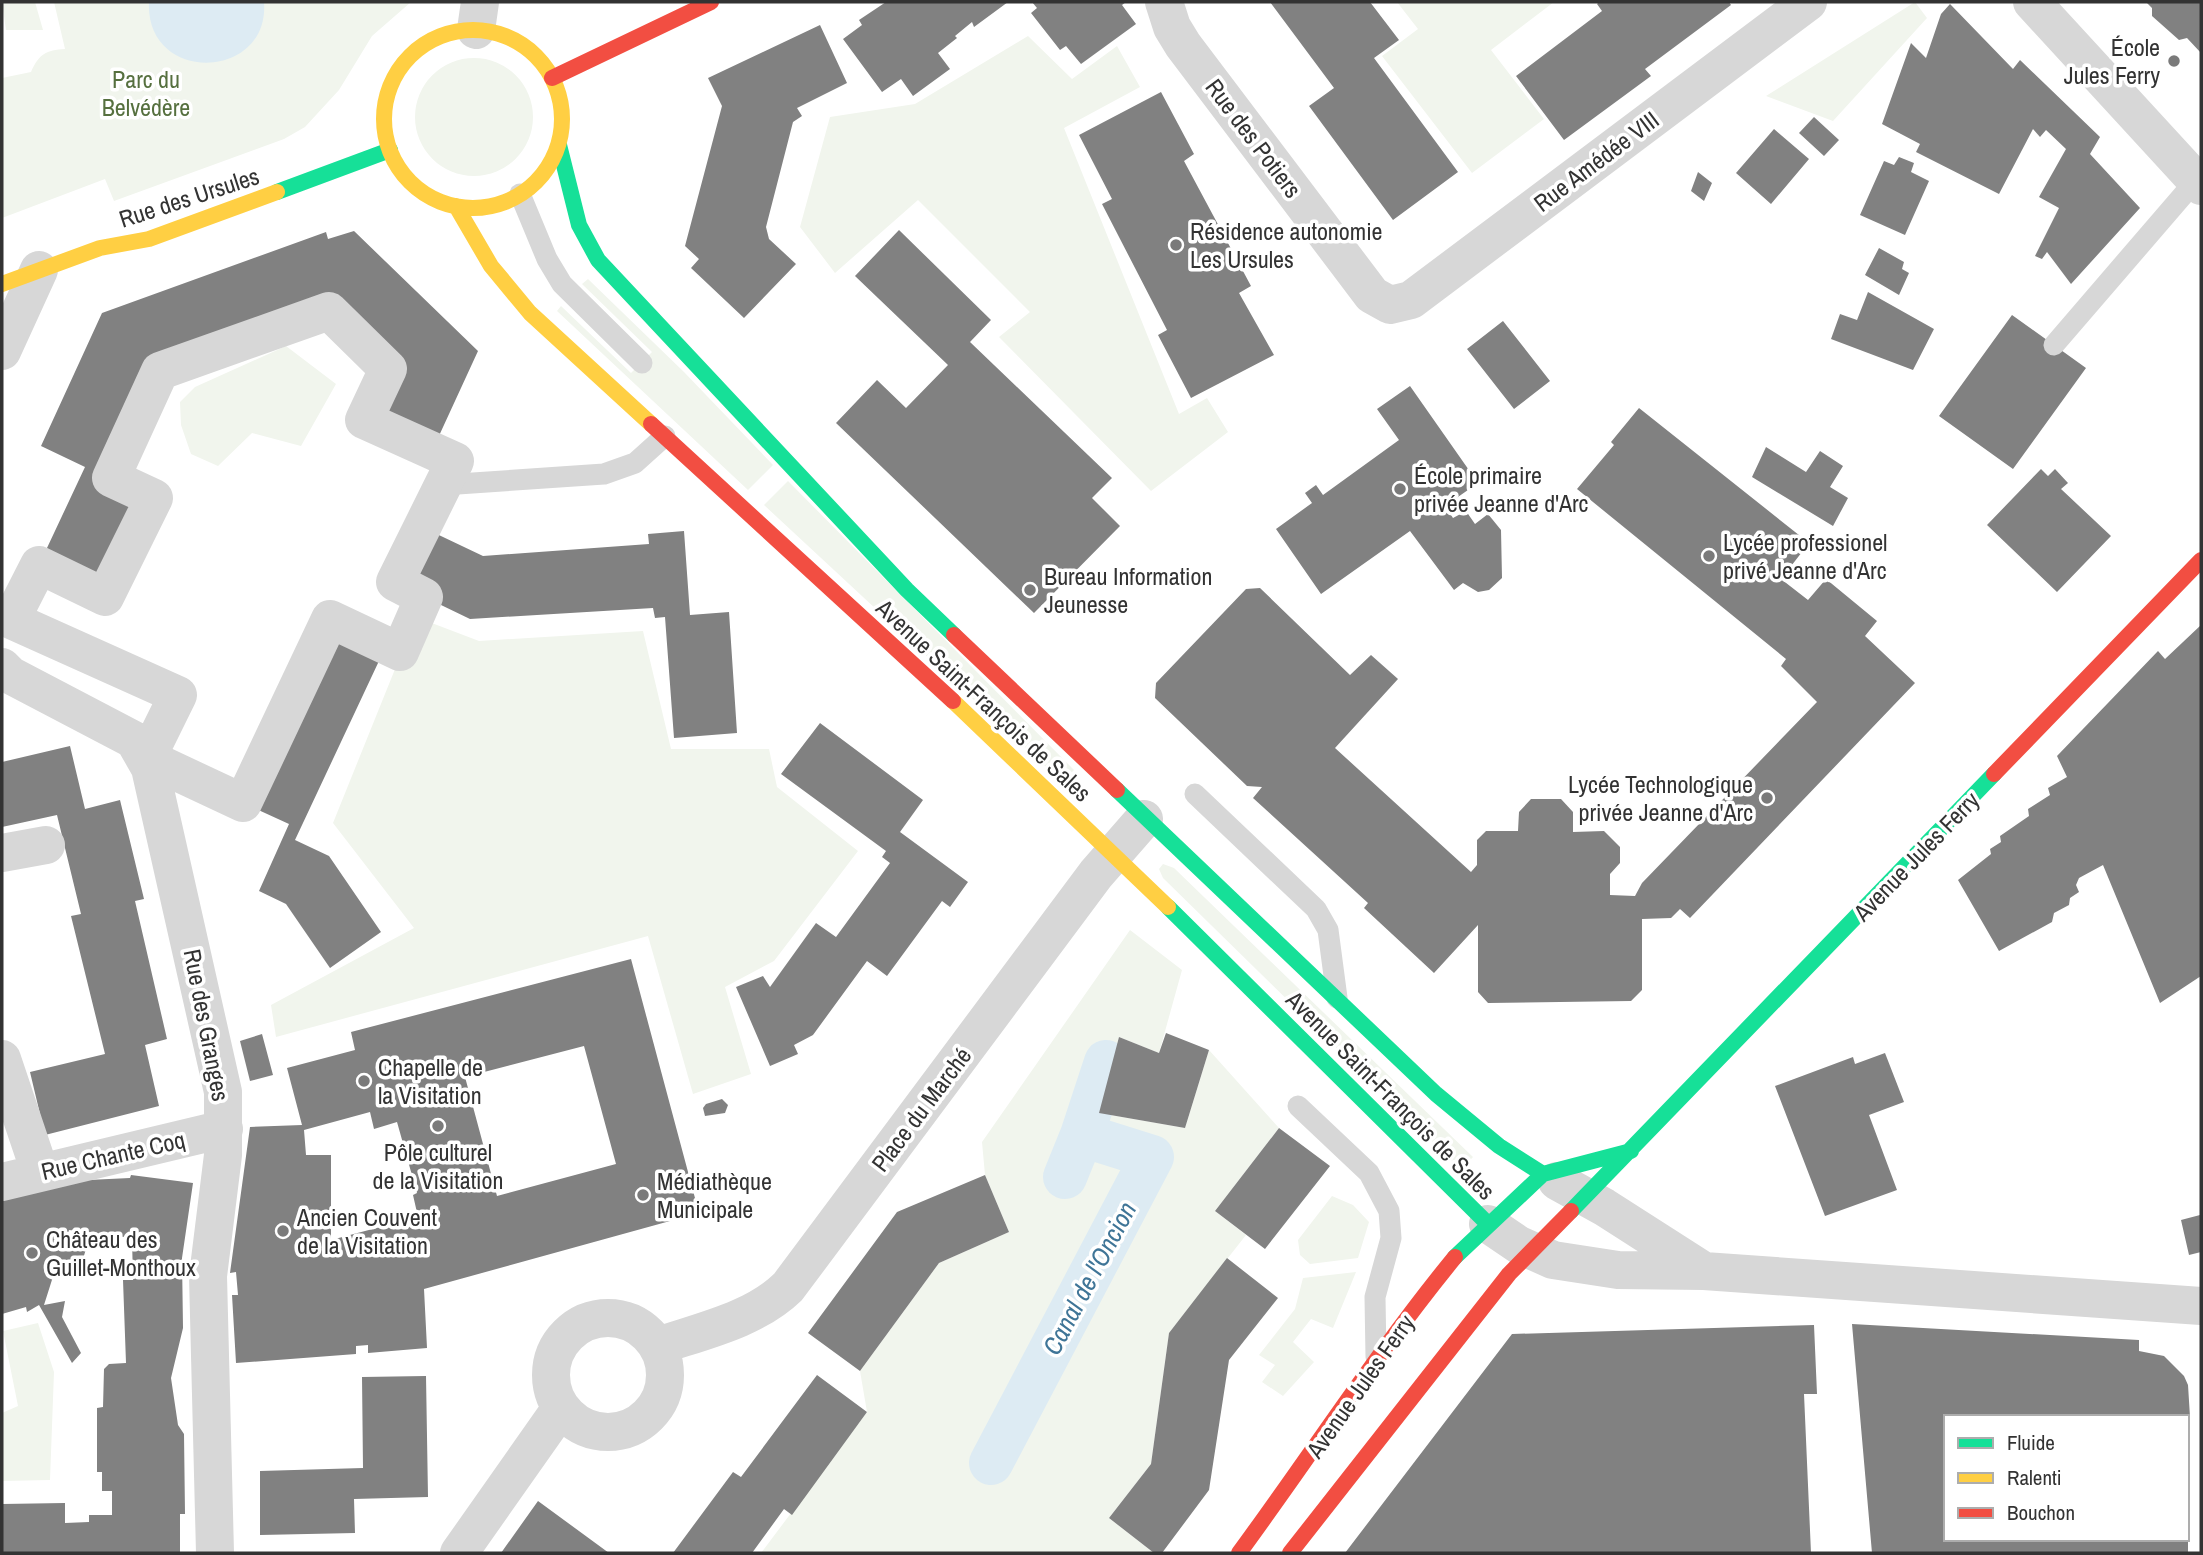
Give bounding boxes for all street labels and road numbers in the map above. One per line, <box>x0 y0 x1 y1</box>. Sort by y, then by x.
street label: Rue des Potiers <box>1199 72 1309 204</box>
street label: Rue Amédée VIII <box>1527 103 1665 219</box>
street label: Rue des Ursules <box>115 159 263 235</box>
street label: Avenue Saint-François de Sales <box>869 591 1098 808</box>
street label: Avenue Jules Ferry <box>1845 784 1986 928</box>
street label: Rue des Granges <box>177 946 237 1104</box>
street label: Avenue Saint-François de Sales <box>1279 983 1502 1206</box>
street label: Place du Marché <box>864 1040 978 1178</box>
street label: Rue Chante Coq <box>38 1123 188 1187</box>
street label: Avenue Jules Ferry <box>1298 1308 1421 1465</box>

